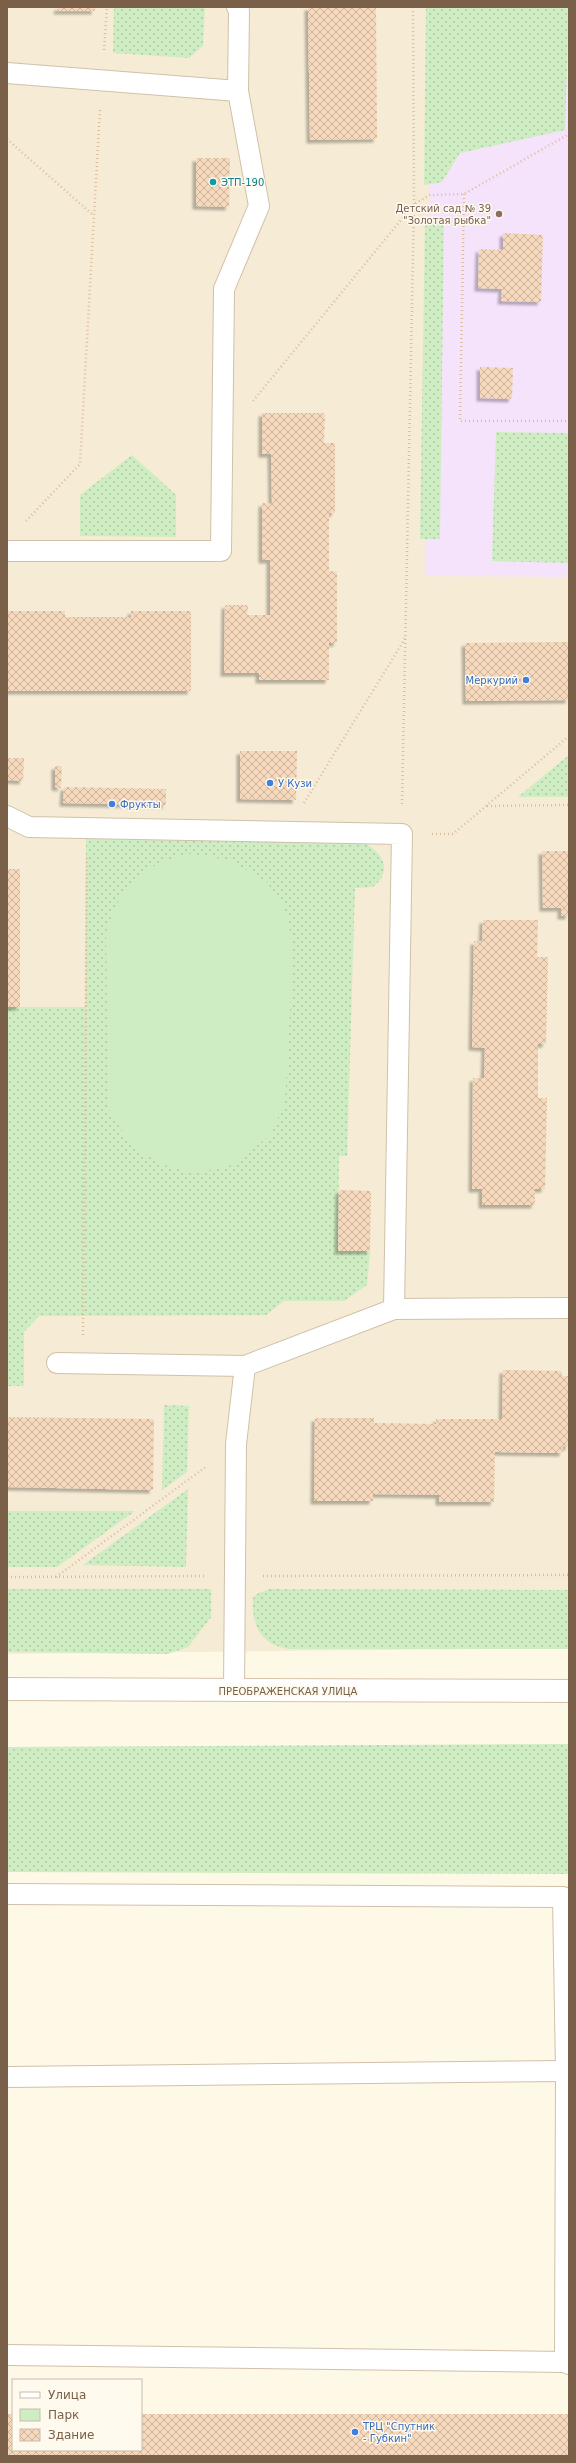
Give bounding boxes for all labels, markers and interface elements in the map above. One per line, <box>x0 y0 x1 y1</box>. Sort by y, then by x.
marker: ЭТП-190 <box>208 177 218 187</box>
place label: ЭТП-190 <box>221 177 264 188</box>
place label: Детский сад № 39 "Золотая рыбка" <box>395 203 491 226</box>
marker: Детский сад № 39 "Золотая рыбка" <box>494 209 504 219</box>
place label: Меркурий <box>466 675 518 686</box>
marker: Меркурий <box>521 675 531 685</box>
marker: У Кузи <box>265 778 275 788</box>
place label: У Кузи <box>278 778 312 789</box>
marker: Фрукты <box>107 799 117 809</box>
place label: Фрукты <box>120 799 161 810</box>
street label: ПРЕОБРАЖЕНСКАЯ УЛИЦА <box>219 1686 358 1697</box>
legend <box>12 2379 142 2451</box>
text: Улица <box>48 2388 86 2402</box>
text: Парк <box>48 2408 79 2422</box>
place label: ТРЦ "Спутник - Губкин" <box>362 2421 435 2444</box>
marker: ТРЦ "Спутник - Губкин" <box>350 2427 360 2437</box>
text: Здание <box>48 2428 94 2442</box>

